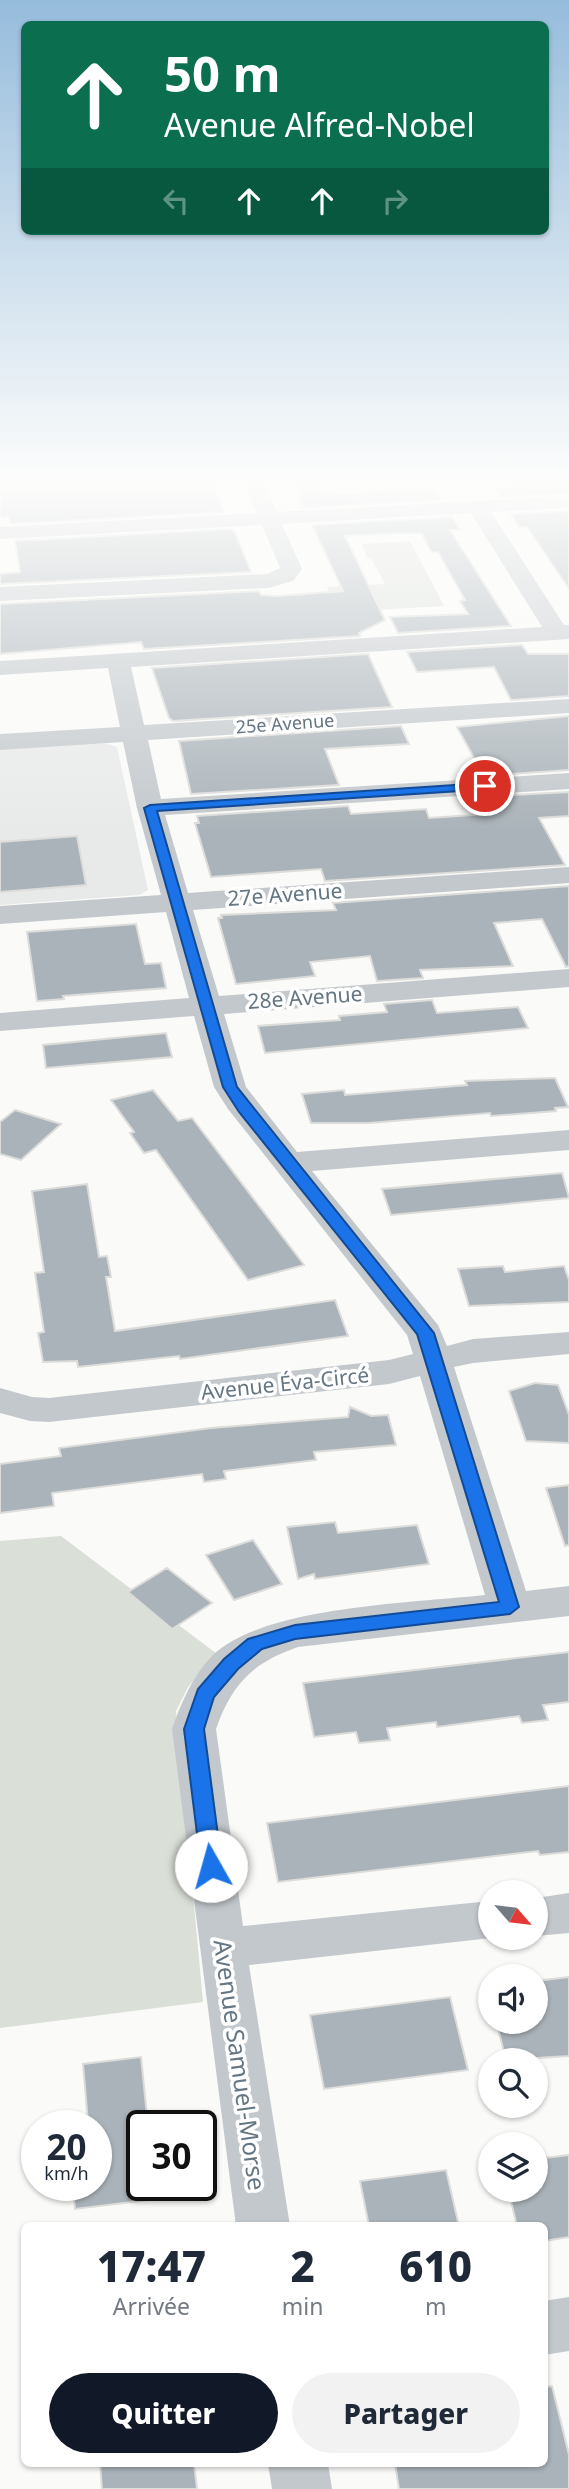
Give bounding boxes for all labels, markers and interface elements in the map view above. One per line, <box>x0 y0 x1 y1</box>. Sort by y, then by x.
text: 50 m <box>164 40 281 106</box>
icon: ahead <box>49 49 140 140</box>
text: Avenue Alfred-Nobel <box>164 103 475 146</box>
icon: left <box>157 182 195 220</box>
icon: ahead <box>230 182 268 220</box>
icon: ahead <box>303 182 341 220</box>
icon: right <box>376 182 414 220</box>
street label: 25e Avenue <box>235 708 335 738</box>
pin <box>455 756 515 816</box>
icon: arrive <box>466 767 504 805</box>
street label: 27e Avenue <box>227 876 343 912</box>
street label: 28e Avenue <box>247 979 363 1015</box>
street label: Avenue Éva-Circé <box>199 1360 370 1406</box>
position arrow <box>174 1829 248 1903</box>
north arrow <box>478 1880 548 1950</box>
map controls <box>478 1880 548 2202</box>
street label: Avenue Samuel-Morse <box>207 1937 274 2192</box>
button: sound <box>478 1964 548 2034</box>
button: search <box>478 2048 548 2118</box>
speed limit sign: 30 <box>126 2110 217 2201</box>
text: 20 <box>46 2123 87 2170</box>
button: layers <box>478 2132 548 2202</box>
text: km/h <box>44 2161 89 2185</box>
text: 17:47 <box>97 2237 206 2294</box>
text: 2 <box>290 2237 315 2294</box>
text: 610 <box>399 2237 472 2294</box>
text: Arrivée <box>113 2290 190 2322</box>
text: min <box>282 2290 323 2322</box>
text: m <box>425 2290 446 2322</box>
button: Quitter <box>49 2373 278 2453</box>
button: Partager <box>292 2373 520 2453</box>

